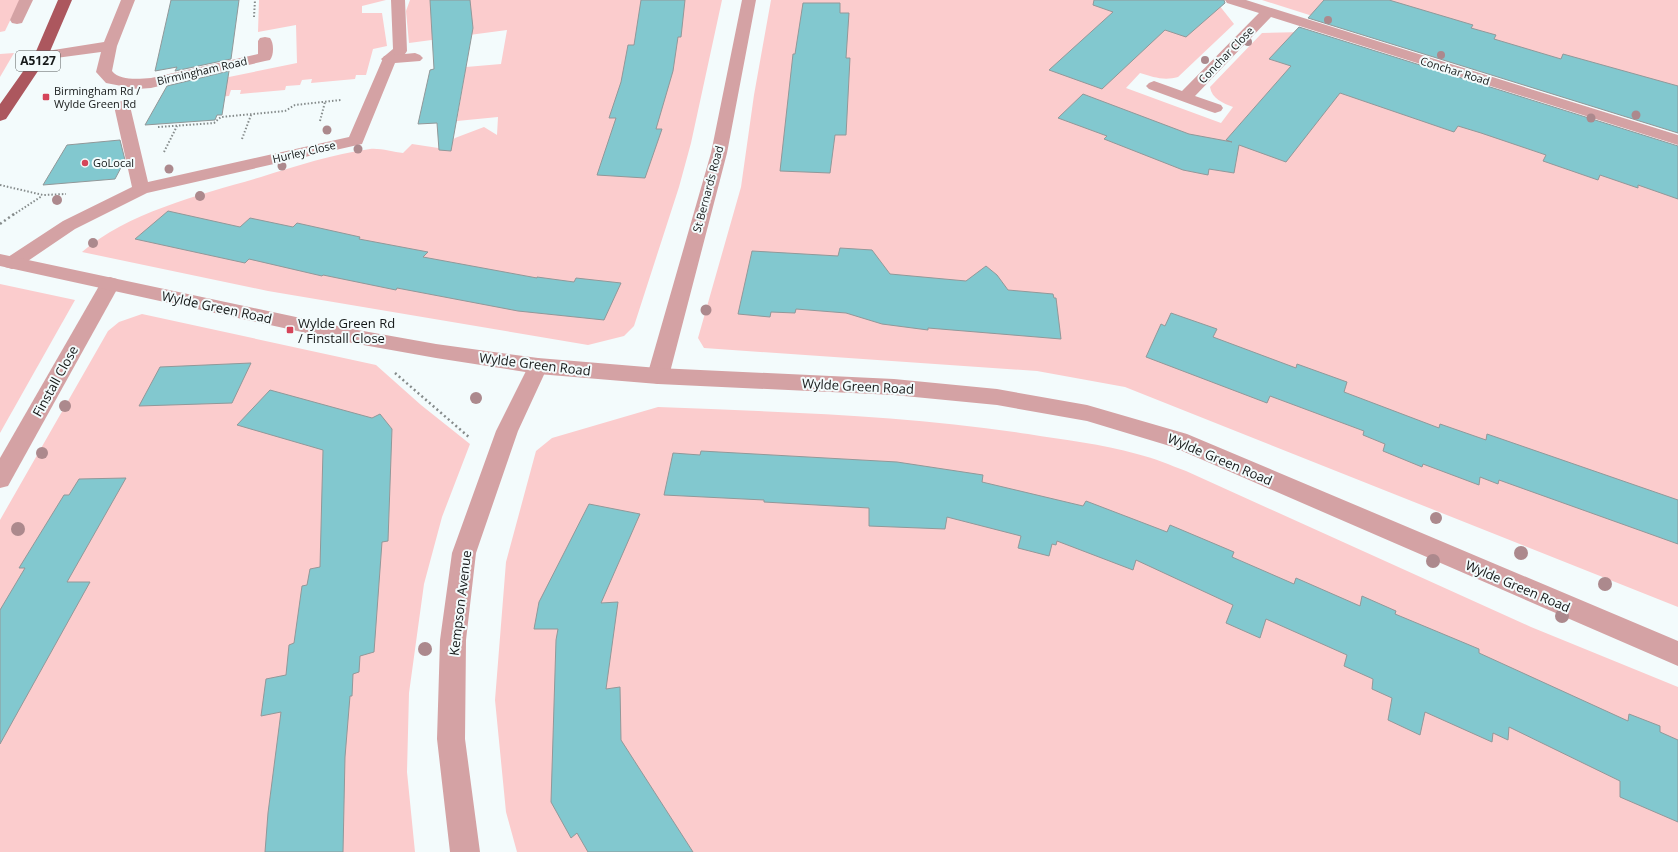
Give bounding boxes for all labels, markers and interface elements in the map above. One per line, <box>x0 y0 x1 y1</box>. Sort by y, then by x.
street label: Conchar Close <box>1195 23 1257 86</box>
road number: A5127 <box>16 51 60 71</box>
street label: Birmingham Road <box>155 53 249 88</box>
street label: Conchar Road <box>1419 53 1492 88</box>
place label: Birmingham Rd / Wylde Green Rd <box>54 83 140 111</box>
marker: Birmingham Rd / Wylde Green Rd <box>41 92 51 102</box>
street label: Hurley Close <box>271 137 337 166</box>
street label: St Bernards Road <box>689 144 726 234</box>
place label: GoLocal <box>93 155 134 170</box>
marker: GoLocal <box>80 158 90 168</box>
street label: Wylde Green Road <box>160 287 274 327</box>
place label: Wylde Green Rd / Finstall Close <box>298 314 395 347</box>
marker: Wylde Green Rd / Finstall Close <box>285 325 295 335</box>
street label: Finstall Close <box>28 342 82 420</box>
street label: Wylde Green Road <box>478 348 592 380</box>
street label: Wylde Green Road <box>802 374 914 398</box>
street label: Wylde Green Road <box>1165 429 1275 489</box>
street label: Kempson Avenue <box>445 549 475 657</box>
street label: Wylde Green Road <box>1463 556 1573 616</box>

